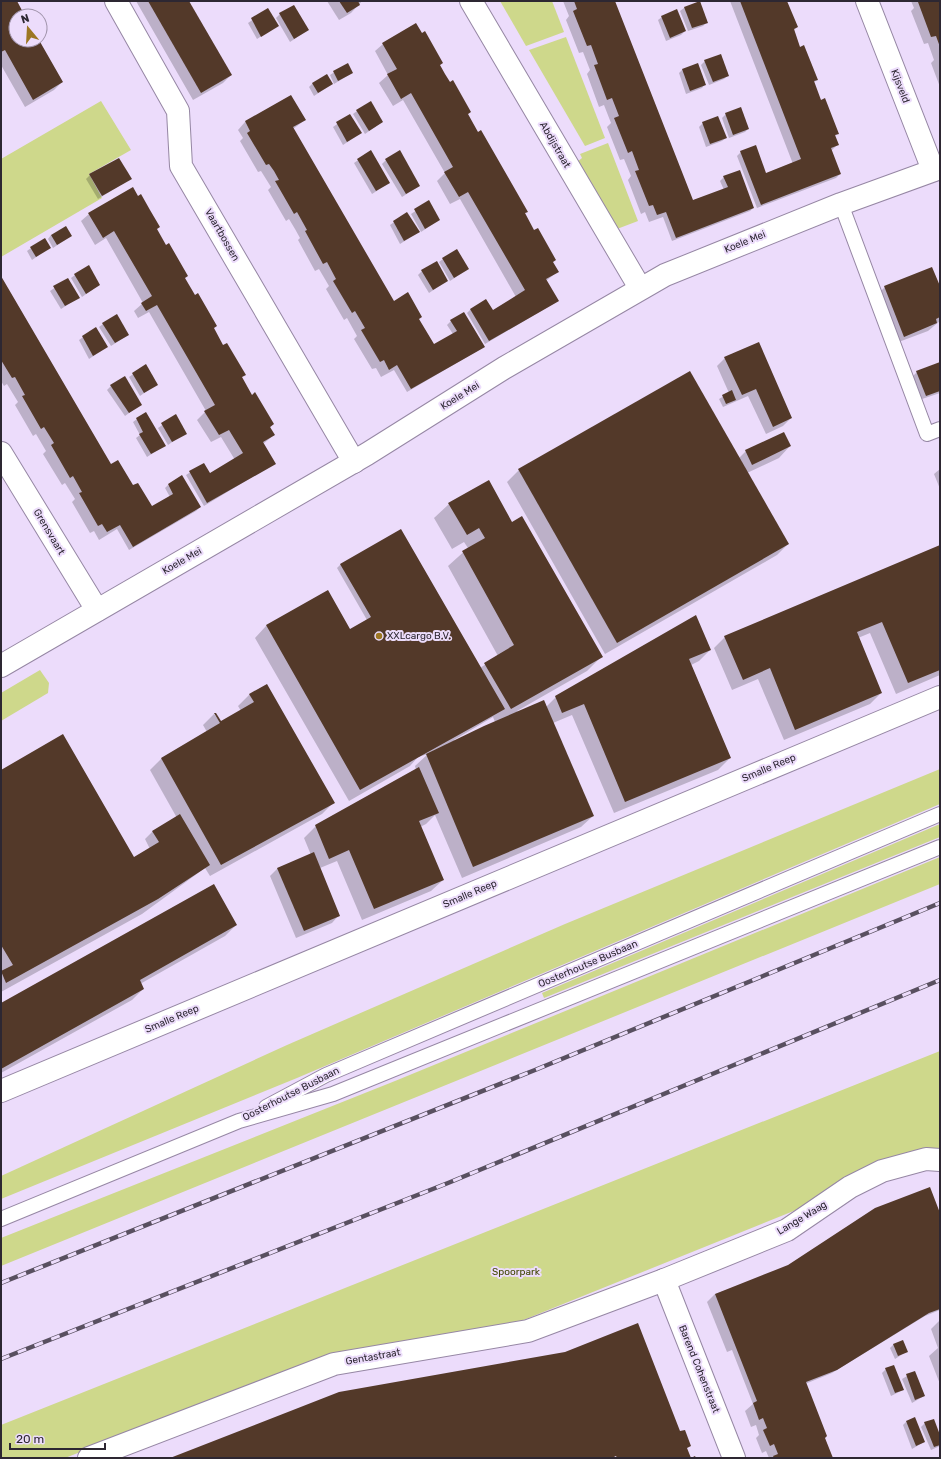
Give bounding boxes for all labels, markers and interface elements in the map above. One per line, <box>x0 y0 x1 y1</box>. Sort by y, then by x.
north arrow <box>8 8 48 48</box>
text: N <box>19 12 31 26</box>
street label: Kijsveld <box>888 67 912 105</box>
street label: Abdijstraat <box>537 120 573 170</box>
street label: Vaartbossen <box>202 207 242 263</box>
street label: Koele Mei <box>723 228 767 256</box>
street label: Koele Mei <box>438 379 482 413</box>
street label: Grensvaart <box>31 507 67 557</box>
street label: Koele Mei <box>160 545 204 577</box>
place label: XXLcargo B.V. <box>387 630 451 642</box>
marker: XXLcargo B.V. <box>374 631 384 641</box>
street label: Smalle Reep <box>740 751 798 785</box>
street label: Smalle Reep <box>441 877 499 911</box>
street label: Oosterhoutse Busbaan <box>537 938 639 990</box>
street label: Smalle Reep <box>143 1002 201 1036</box>
street label: Oosterhoutse Busbaan <box>241 1064 341 1124</box>
street label: Lange Waag <box>775 1198 829 1238</box>
park label: Spoorpark <box>492 1266 541 1278</box>
street label: Barend Cohenstraat <box>676 1323 722 1415</box>
street label: Gentastraat <box>345 1346 401 1368</box>
scale bar <box>10 1425 105 1451</box>
text: 20 m <box>16 1432 44 1446</box>

